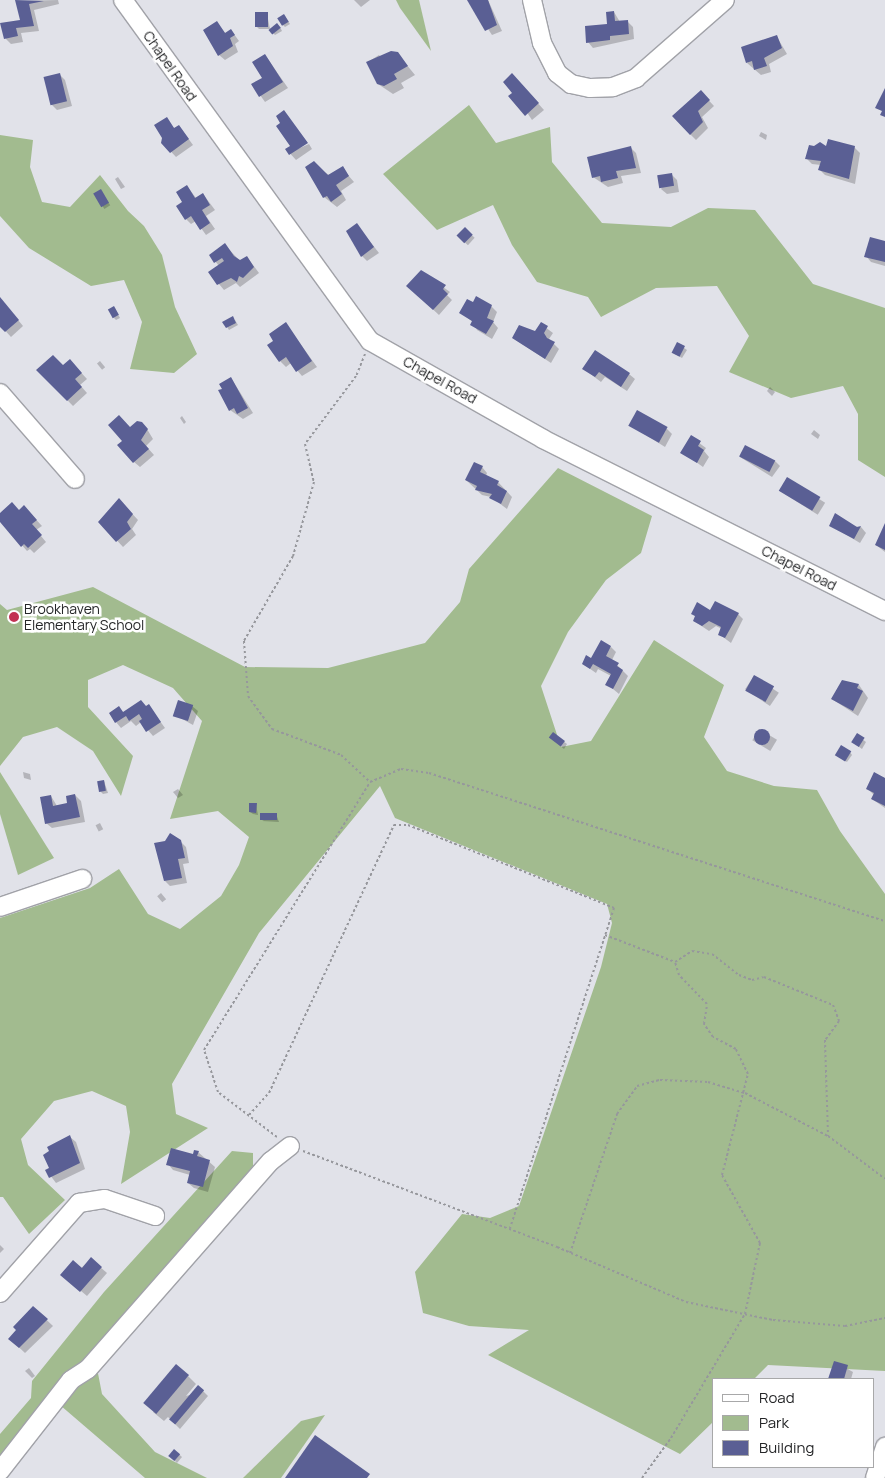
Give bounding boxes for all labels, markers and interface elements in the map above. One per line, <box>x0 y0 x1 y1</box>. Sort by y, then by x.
street label: Chapel Road <box>140 28 200 104</box>
street label: Chapel Road <box>400 353 480 407</box>
street label: Chapel Road <box>759 542 839 594</box>
place label: Brookhaven Elementary School <box>24 601 144 634</box>
marker: Brookhaven Elementary School <box>8 611 20 623</box>
legend <box>712 1378 875 1468</box>
text: Road <box>759 1387 795 1408</box>
text: Park <box>759 1412 789 1433</box>
text: Building <box>759 1437 814 1458</box>

